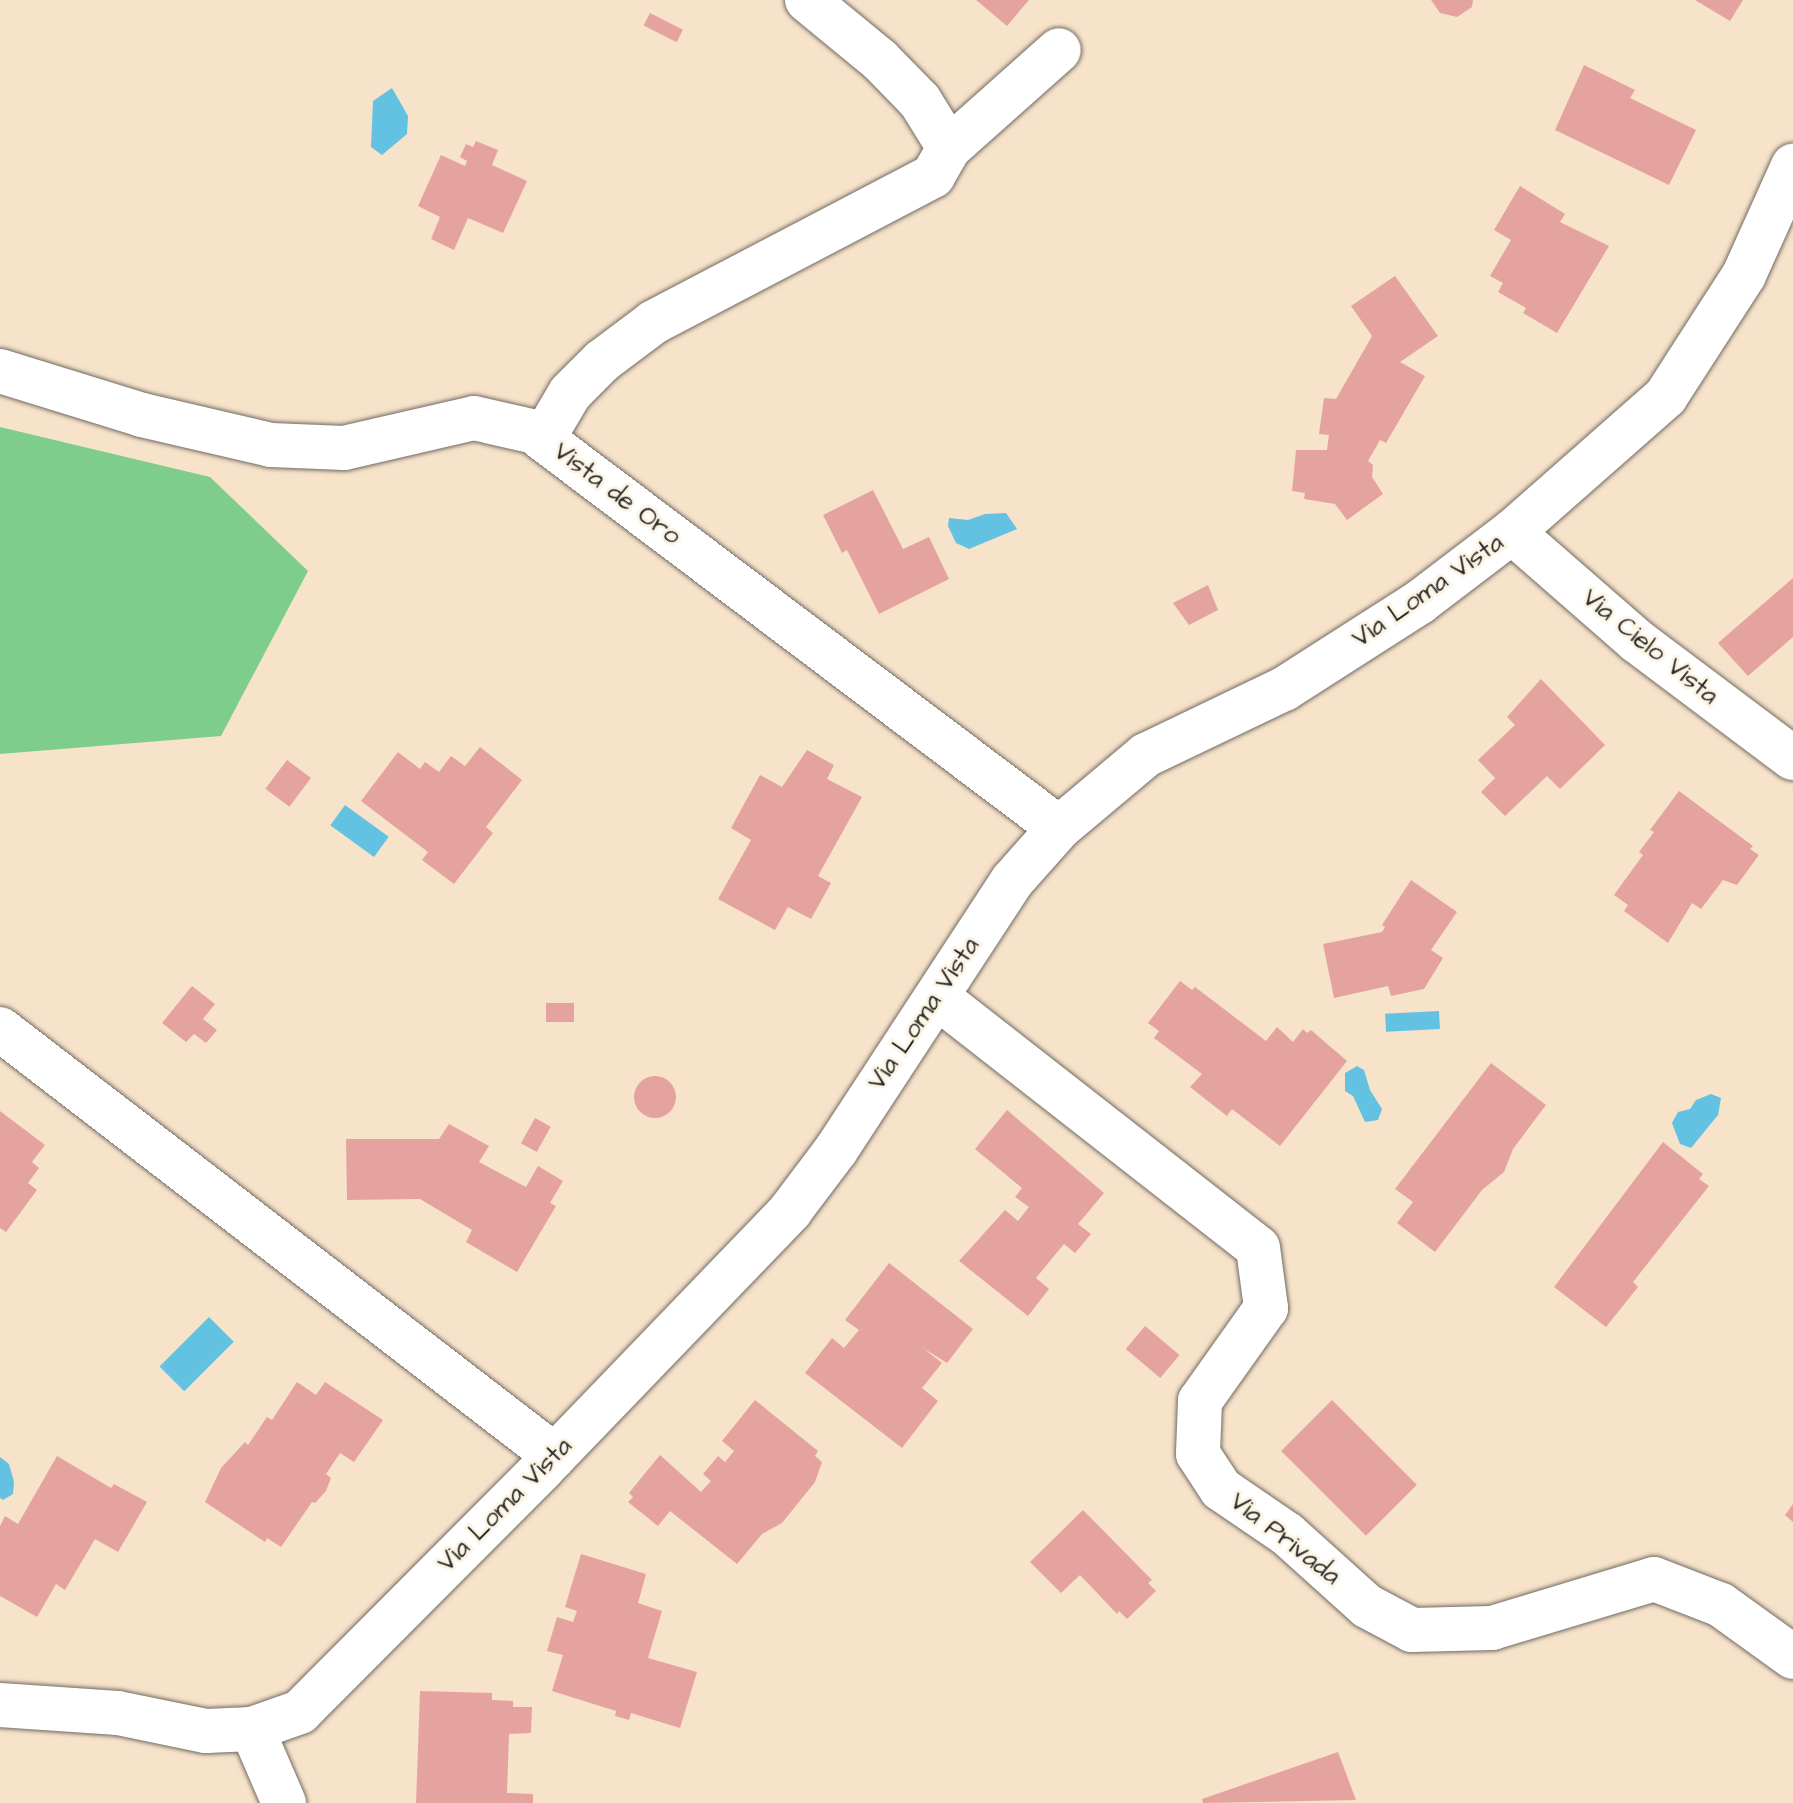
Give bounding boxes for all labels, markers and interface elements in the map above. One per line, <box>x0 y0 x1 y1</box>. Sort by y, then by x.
street label: Vista de Oro <box>547 436 687 552</box>
street label: Via Loma Vista <box>1346 527 1510 655</box>
street label: Via Cielo Vista <box>1576 583 1724 711</box>
street label: Via Loma Vista <box>861 932 987 1096</box>
street label: Via Loma Vista <box>431 1431 579 1579</box>
street label: Via Privada <box>1223 1486 1347 1592</box>

